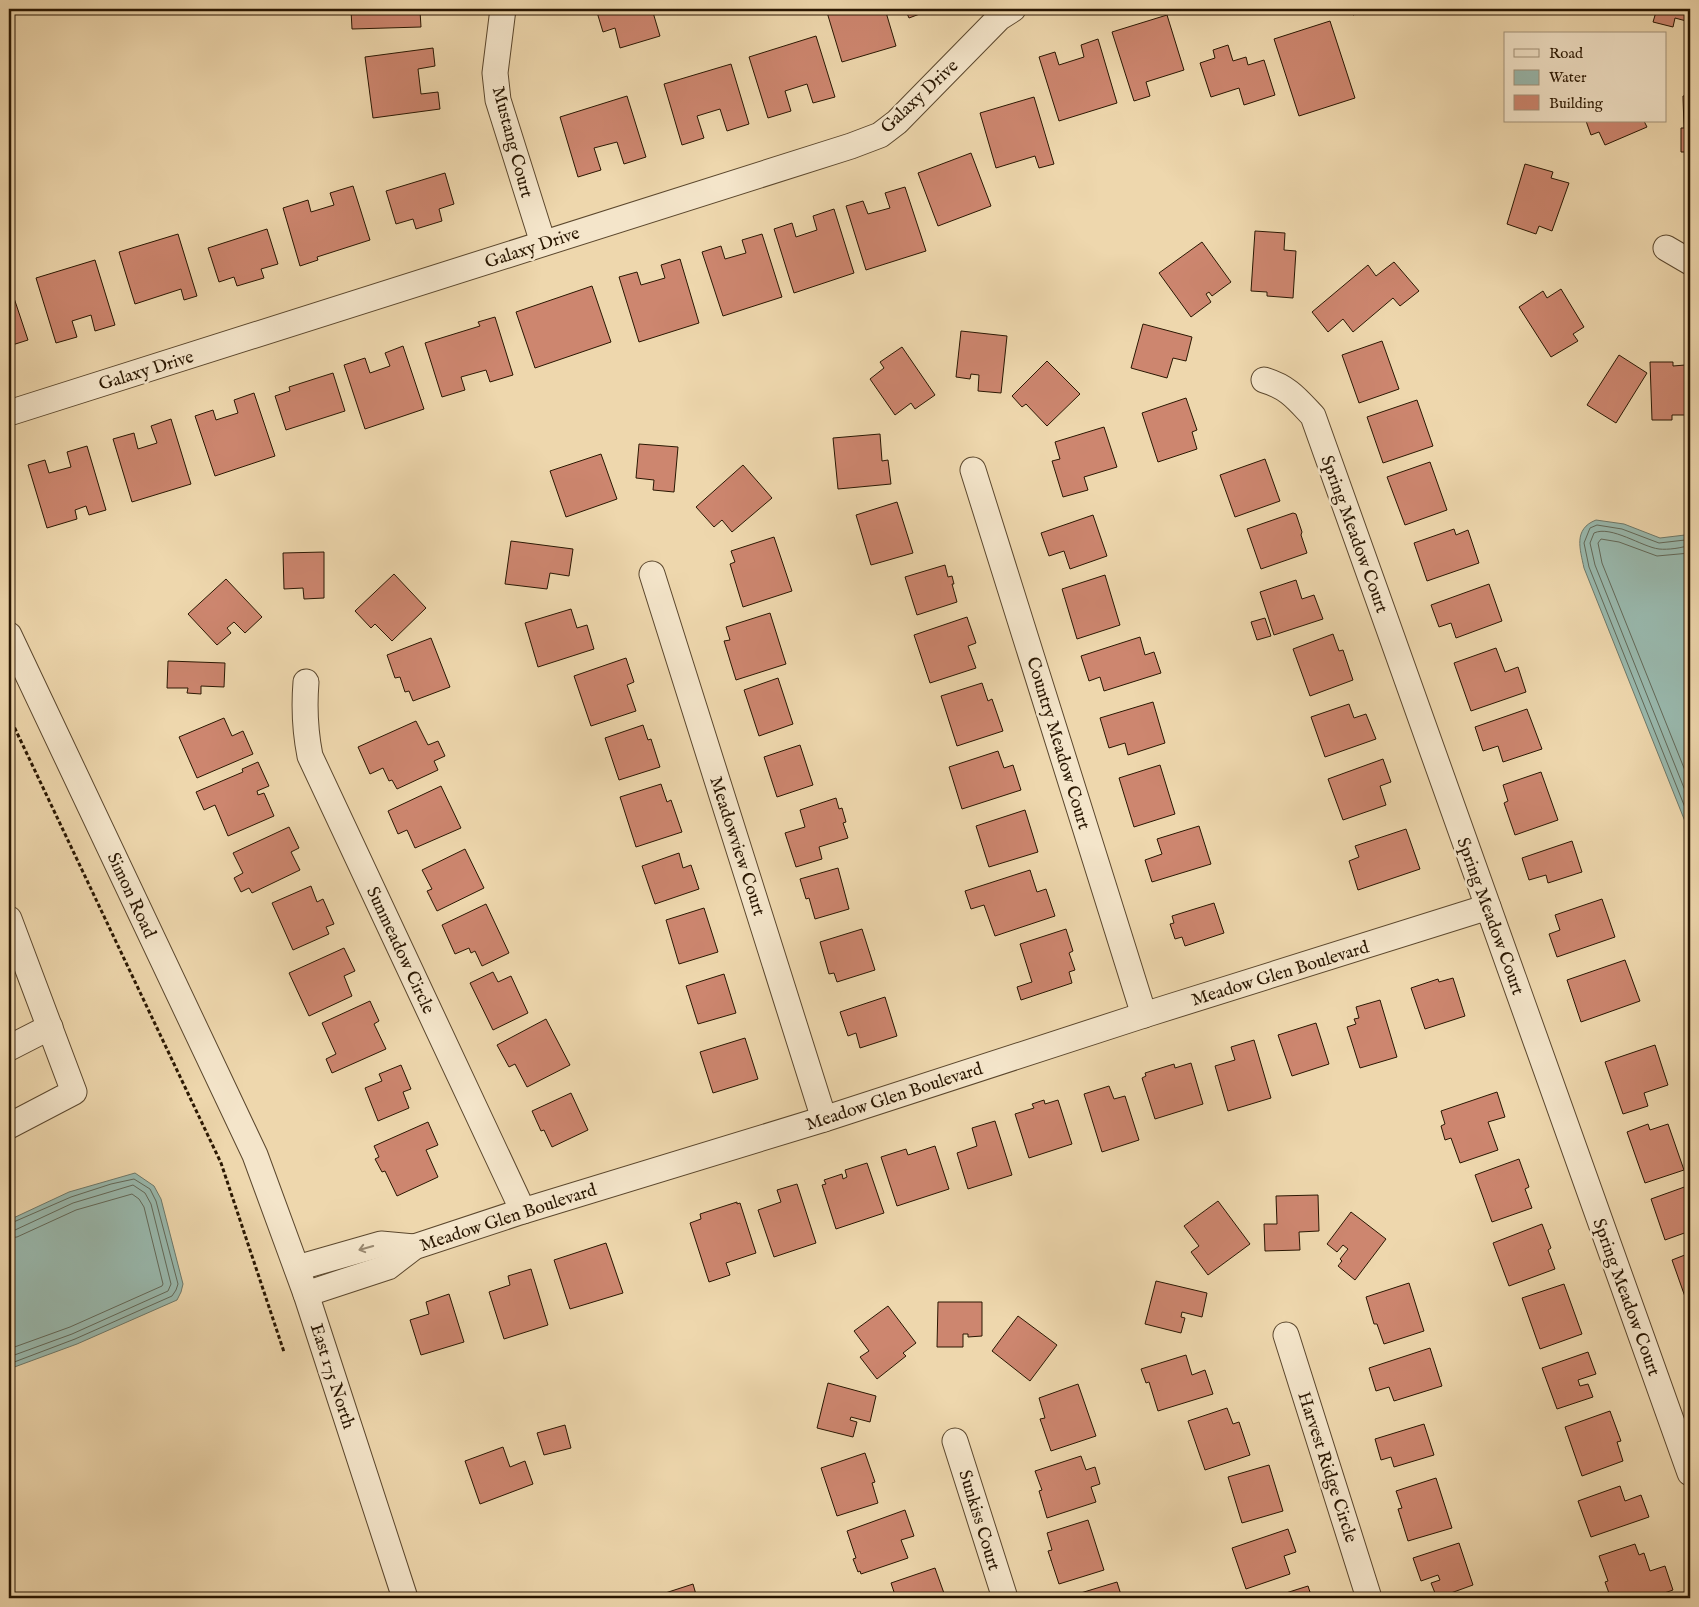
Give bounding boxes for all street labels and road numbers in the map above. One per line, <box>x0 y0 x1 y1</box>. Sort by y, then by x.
street label: Galaxy Drive <box>876 55 964 139</box>
street label: Mustang Court <box>486 84 537 201</box>
street label: Galaxy Drive <box>482 222 583 275</box>
street label: Galaxy Drive <box>96 346 197 397</box>
street label: Spring Meadow Court <box>1314 453 1393 616</box>
street label: Country Meadow Court <box>1020 654 1095 833</box>
street label: Meadowview Court <box>703 774 770 919</box>
street label: Spring Meadow Court <box>1450 835 1529 998</box>
street label: Simon Road <box>101 849 161 942</box>
street label: Sunmeadow Circle <box>360 883 439 1018</box>
street label: Meadow Glen Boulevard <box>1189 936 1372 1012</box>
street label: Meadow Glen Boulevard <box>803 1058 986 1137</box>
street label: Meadow Glen Boulevard <box>417 1179 600 1258</box>
street label: Spring Meadow Court <box>1586 1216 1665 1379</box>
street label: East 175 North <box>304 1321 360 1432</box>
street label: Harvest Ridge Circle <box>1291 1389 1362 1546</box>
street label: Sunkiss Court <box>952 1467 1005 1573</box>

